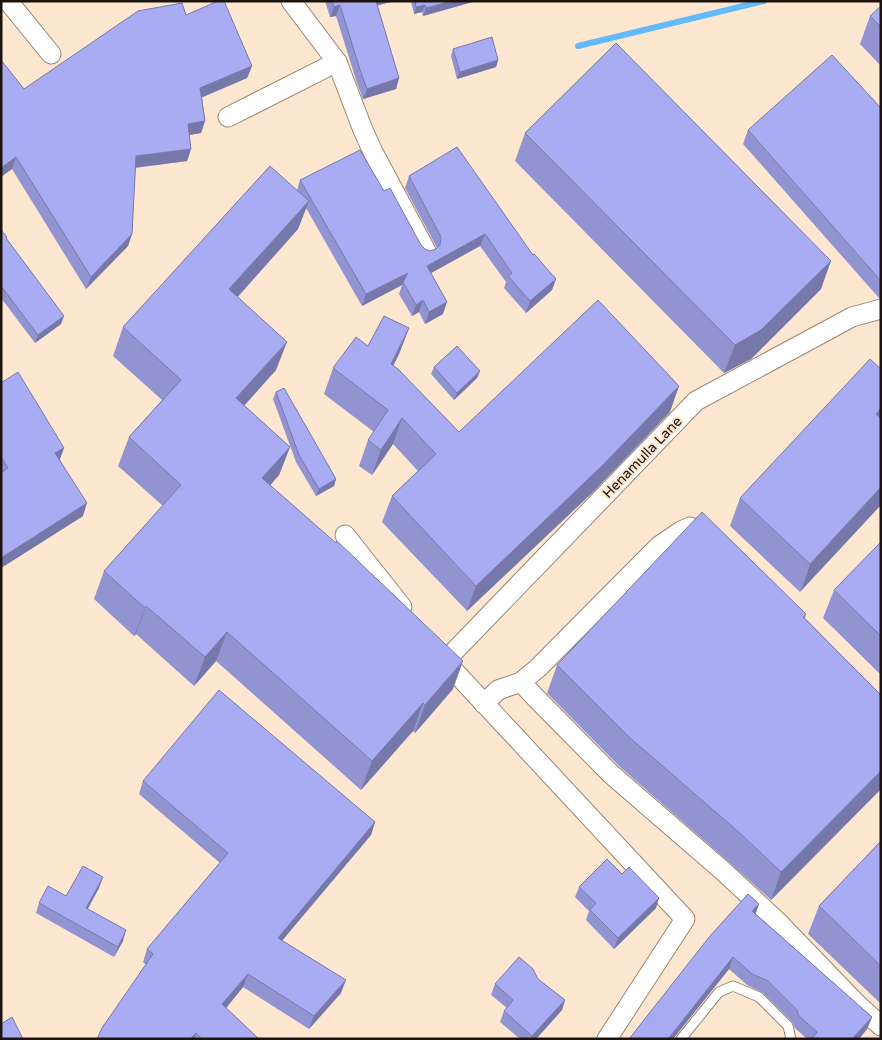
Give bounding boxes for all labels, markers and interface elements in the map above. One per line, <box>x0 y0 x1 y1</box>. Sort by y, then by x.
street label: Henamulla Lane <box>599 413 686 502</box>

